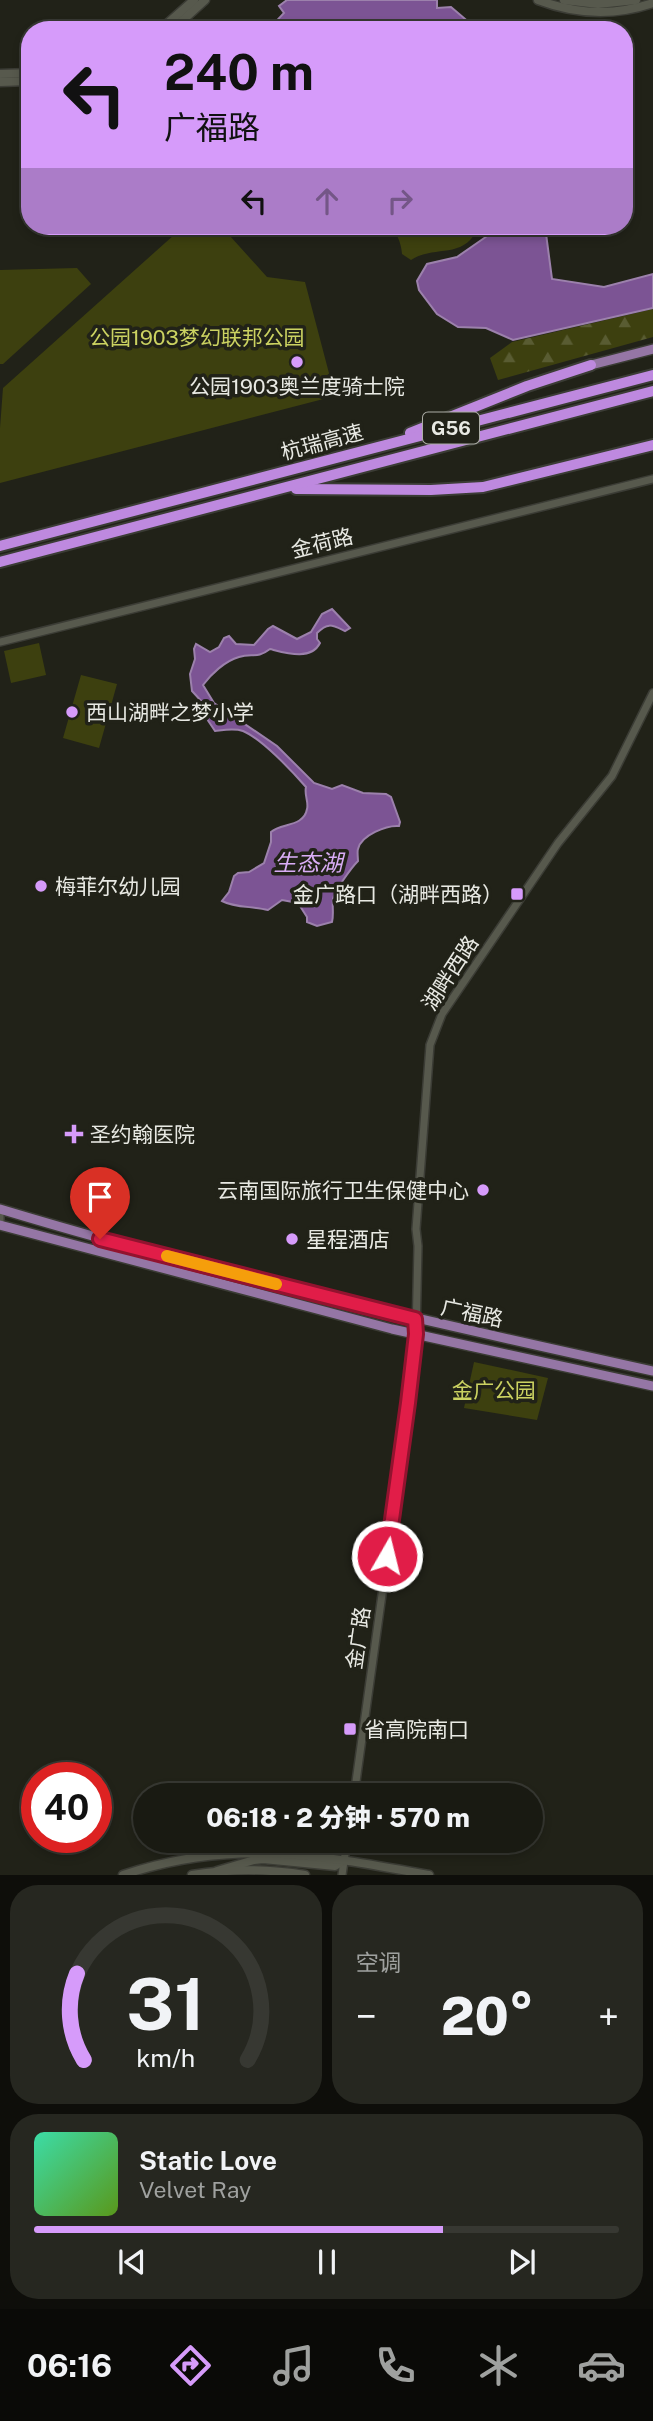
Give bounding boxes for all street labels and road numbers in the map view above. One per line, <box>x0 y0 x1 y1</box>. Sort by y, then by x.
road number: G56 <box>423 412 479 444</box>
street label: 杭瑞高速 <box>278 419 366 465</box>
street label: 金荷路 <box>288 523 356 563</box>
street label: 湖畔西路 <box>417 931 483 1015</box>
street label: 广福路 <box>439 1294 505 1332</box>
street label: 金广路 <box>341 1605 375 1671</box>

